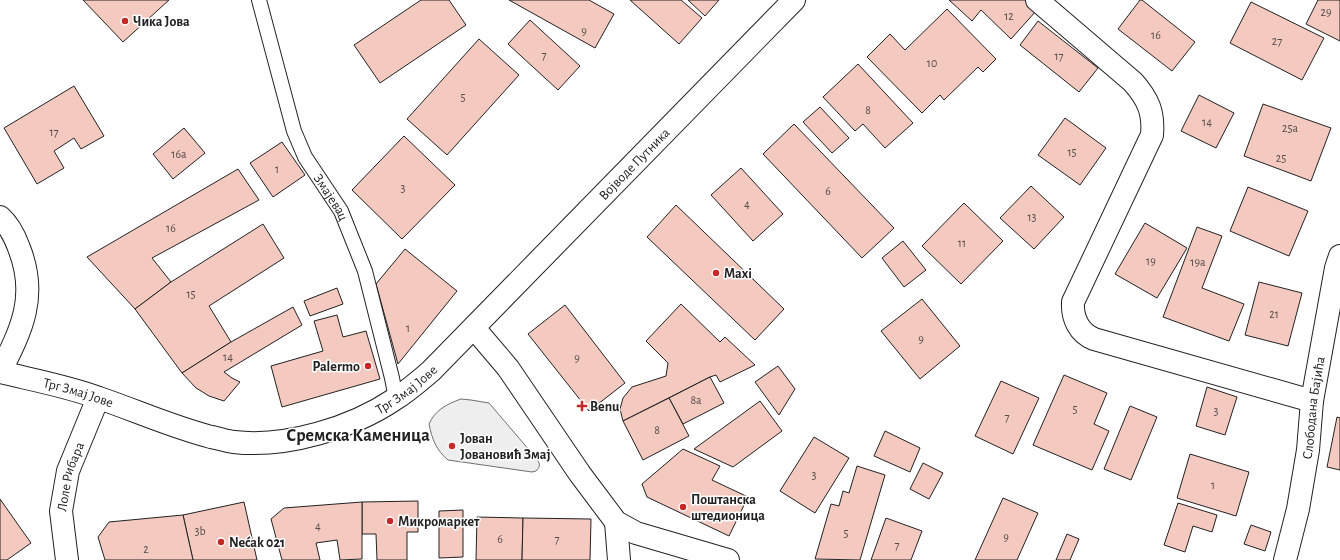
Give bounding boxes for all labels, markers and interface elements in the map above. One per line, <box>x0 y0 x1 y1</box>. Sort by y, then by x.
house number: 29 <box>1320 6 1332 18</box>
house number: 12 <box>1004 10 1014 22</box>
place label: Чика Јова <box>133 15 190 29</box>
marker: Чика Јова <box>120 16 130 26</box>
house number: 9 <box>581 25 587 37</box>
house number: 16 <box>1151 29 1161 41</box>
house number: 27 <box>1272 35 1282 47</box>
house number: 7 <box>541 49 547 61</box>
house number: 17 <box>1054 50 1064 62</box>
house number: 10 <box>927 57 937 69</box>
house number: 5 <box>460 91 466 103</box>
house number: 8 <box>865 104 871 116</box>
house number: 14 <box>1202 116 1212 128</box>
house number: 25a <box>1282 122 1298 134</box>
street label: Војводе Путника <box>597 125 673 203</box>
house number: 17 <box>49 126 59 138</box>
house number: 15 <box>1067 146 1077 158</box>
house number: 16a <box>171 148 187 160</box>
house number: 25 <box>1276 152 1286 164</box>
house number: 1 <box>275 163 279 175</box>
street label: Змајевац <box>310 172 350 223</box>
house number: 3 <box>401 182 406 194</box>
house number: 6 <box>825 185 831 197</box>
house number: 4 <box>744 198 750 210</box>
house number: 13 <box>1027 211 1037 223</box>
house number: 16 <box>166 222 176 234</box>
house number: 11 <box>958 237 966 249</box>
house number: 19 <box>1146 255 1156 267</box>
house number: 19a <box>1190 256 1206 268</box>
place label: Maxi <box>724 267 752 281</box>
marker: Maxi <box>711 268 721 278</box>
house number: 15 <box>186 288 196 300</box>
house number: 21 <box>1269 308 1279 320</box>
house number: 1 <box>406 322 410 334</box>
house number: 9 <box>918 333 924 345</box>
house number: 14 <box>223 351 233 363</box>
house number: 9 <box>574 352 580 364</box>
street label: Слободана Бајића <box>1301 355 1328 461</box>
place label: Palermo <box>312 360 360 374</box>
marker: Palermo <box>363 361 373 371</box>
street label: Трг Змај Јове <box>374 363 440 417</box>
street label: Трг Змај Јове <box>42 376 115 411</box>
house number: 8a <box>690 394 702 406</box>
place label: Benu <box>590 400 620 414</box>
marker: Benu <box>577 401 587 411</box>
house number: 5 <box>1072 403 1078 415</box>
house number: 3 <box>1214 405 1219 417</box>
house number: 7 <box>1004 411 1010 423</box>
house number: 8 <box>654 424 660 436</box>
district label: Сремска Каменица <box>286 427 430 445</box>
place label: Јован Јовановић Змај <box>460 432 551 462</box>
street label: Лоле Рибара <box>55 440 87 512</box>
marker: Јован Јовановић Змај <box>447 441 457 451</box>
house number: 3 <box>812 469 817 481</box>
house number: 1 <box>1211 479 1215 491</box>
place label: Поштанска штедионица <box>691 493 765 523</box>
marker: Поштанска штедионица <box>678 502 688 512</box>
place label: Микромаркет <box>398 515 480 529</box>
marker: Микромаркет <box>385 516 395 526</box>
house number: 4 <box>315 520 321 532</box>
house number: 3b <box>194 525 206 537</box>
house number: 5 <box>843 527 849 539</box>
house number: 9 <box>1003 531 1009 543</box>
house number: 6 <box>497 533 503 545</box>
house number: 7 <box>554 533 560 545</box>
place label: Nećak 021 <box>229 536 285 550</box>
marker: Nećak 021 <box>216 537 226 547</box>
house number: 7 <box>894 539 900 551</box>
house number: 2 <box>143 543 149 555</box>

